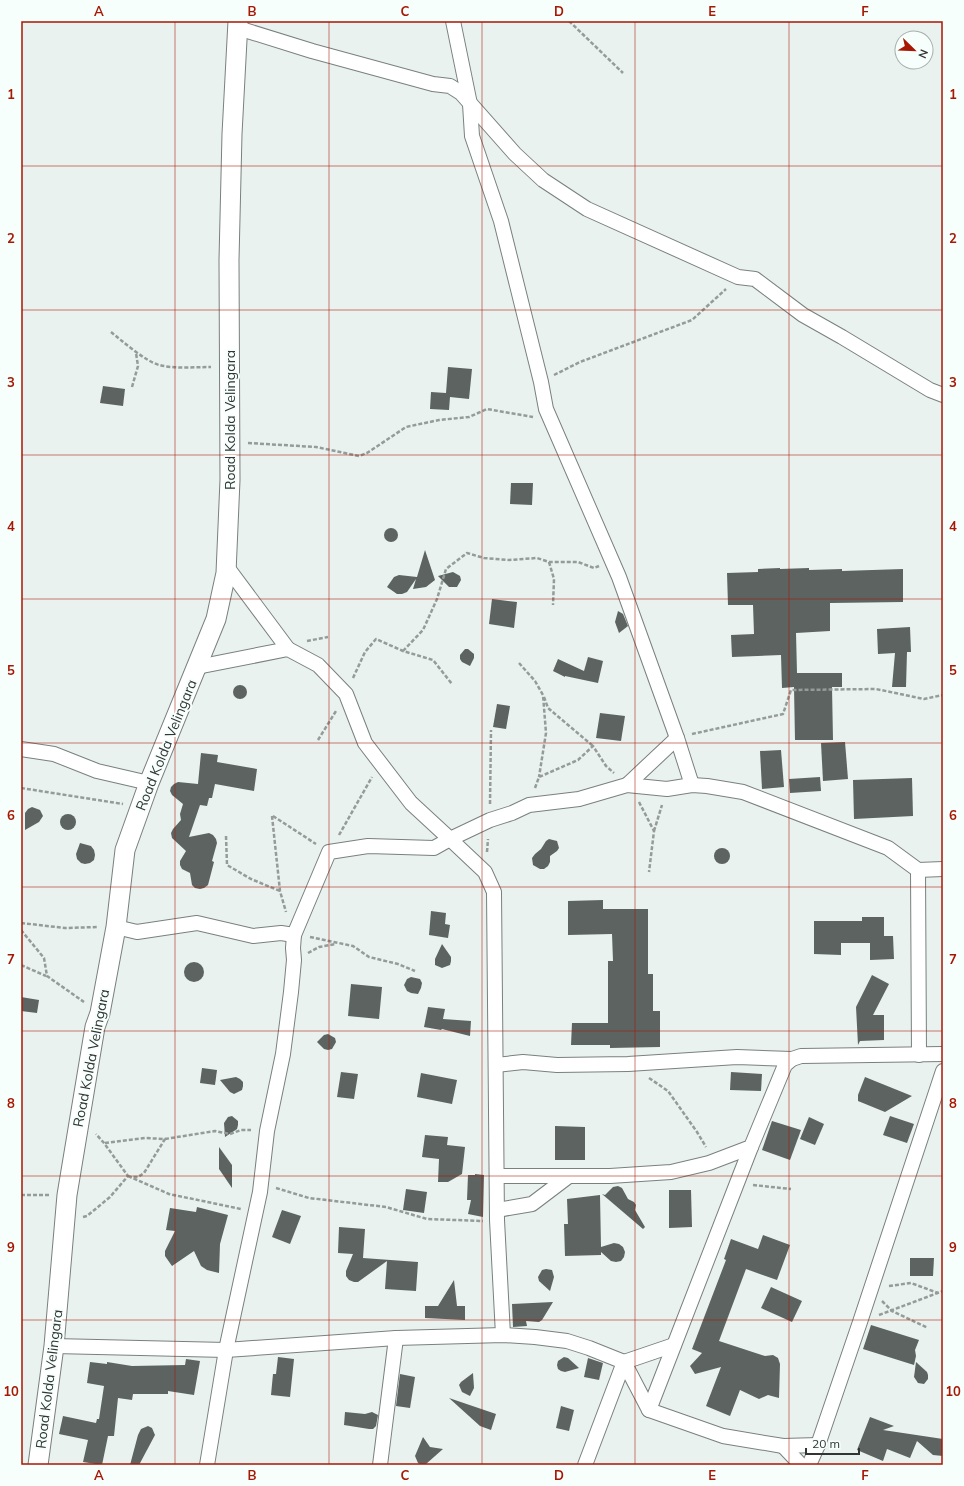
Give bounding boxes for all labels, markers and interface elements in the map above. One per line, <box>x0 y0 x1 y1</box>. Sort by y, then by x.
text: A <box>94 3 104 19</box>
text: B <box>248 3 257 19</box>
text: C <box>401 3 410 19</box>
text: D <box>554 3 564 19</box>
text: E <box>708 3 716 19</box>
text: F <box>861 3 869 19</box>
north arrow <box>894 30 934 70</box>
text: N <box>915 47 931 60</box>
text: 1 <box>7 86 15 102</box>
text: 1 <box>949 86 957 102</box>
text: 2 <box>7 230 15 246</box>
text: 2 <box>949 230 957 246</box>
street label: Road Kolda Velingara <box>221 350 239 490</box>
text: 3 <box>7 374 15 390</box>
text: 3 <box>949 374 957 390</box>
text: 4 <box>7 518 15 534</box>
text: 4 <box>949 518 957 534</box>
text: 5 <box>7 662 15 678</box>
text: 5 <box>949 662 957 678</box>
street label: Road Kolda Velingara <box>131 677 201 813</box>
text: 6 <box>7 807 15 823</box>
text: 6 <box>949 807 957 823</box>
text: 7 <box>7 951 15 967</box>
text: 7 <box>949 951 957 967</box>
street label: Road Kolda Velingara <box>69 987 113 1129</box>
text: 8 <box>7 1095 15 1111</box>
text: 8 <box>949 1095 957 1111</box>
text: 9 <box>7 1239 15 1255</box>
text: 9 <box>949 1239 957 1255</box>
street label: Road Kolda Velingara <box>32 1308 66 1450</box>
text: 10 <box>3 1383 19 1399</box>
text: 10 <box>945 1383 961 1399</box>
scale bar <box>806 1430 859 1456</box>
text: 20 m <box>812 1436 840 1451</box>
text: A <box>94 1467 104 1483</box>
text: B <box>248 1467 257 1483</box>
text: C <box>401 1467 410 1483</box>
text: D <box>554 1467 564 1483</box>
text: E <box>708 1467 716 1483</box>
text: F <box>861 1467 869 1483</box>

